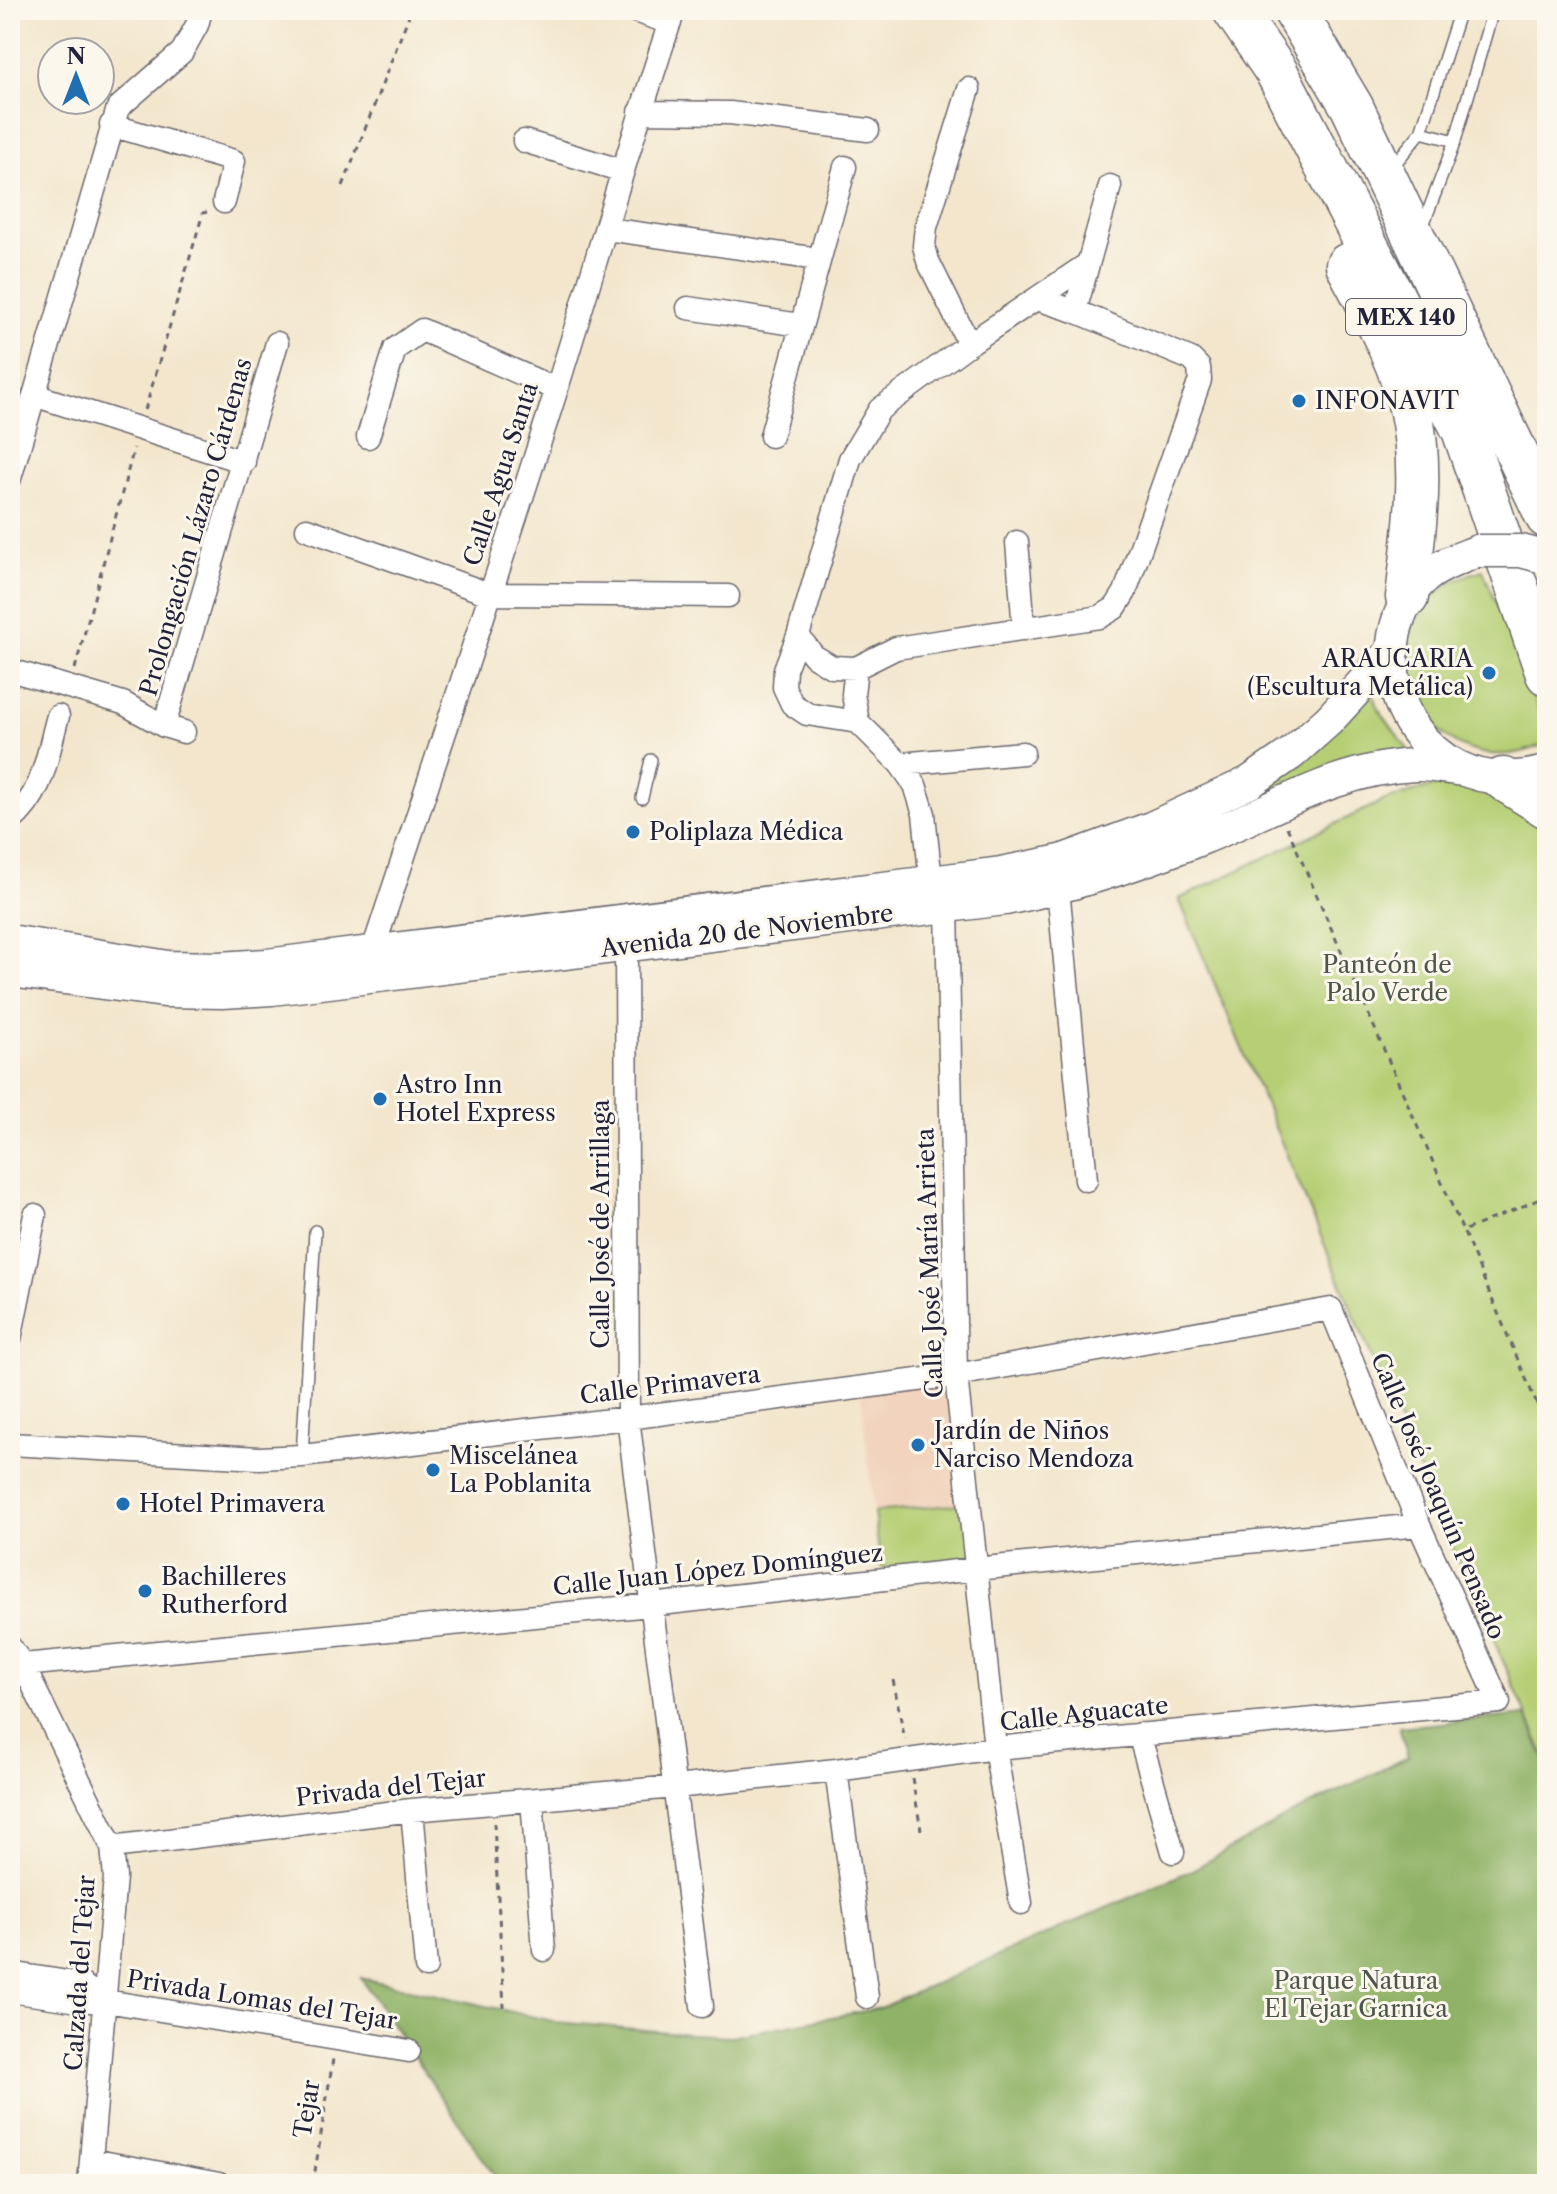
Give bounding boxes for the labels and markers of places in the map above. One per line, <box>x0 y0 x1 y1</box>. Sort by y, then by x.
place label: INFONAVIT <box>1315 386 1459 415</box>
marker: INFONAVIT <box>1290 392 1308 410</box>
place label: ARAUCARIA (Escultura Metálica) <box>1247 644 1474 701</box>
marker: ARAUCARIA (Escultura Metálica) <box>1480 664 1498 682</box>
place label: Poliplaza Médica <box>649 817 844 846</box>
marker: Poliplaza Médica <box>624 823 642 841</box>
place label: Astro Inn Hotel Express <box>395 1070 556 1127</box>
marker: Astro Inn Hotel Express <box>371 1090 389 1108</box>
place label: Jardín de Niños Narciso Mendoza <box>930 1416 1134 1473</box>
marker: Jardín de Niños Narciso Mendoza <box>909 1436 927 1454</box>
place label: Miscelánea La Poblanita <box>449 1441 592 1498</box>
marker: Miscelánea La Poblanita <box>424 1461 442 1479</box>
place label: Hotel Primavera <box>139 1489 326 1518</box>
marker: Hotel Primavera <box>114 1495 132 1513</box>
place label: Bachilleres Rutherford <box>161 1562 288 1619</box>
marker: Bachilleres Rutherford <box>136 1582 154 1600</box>

